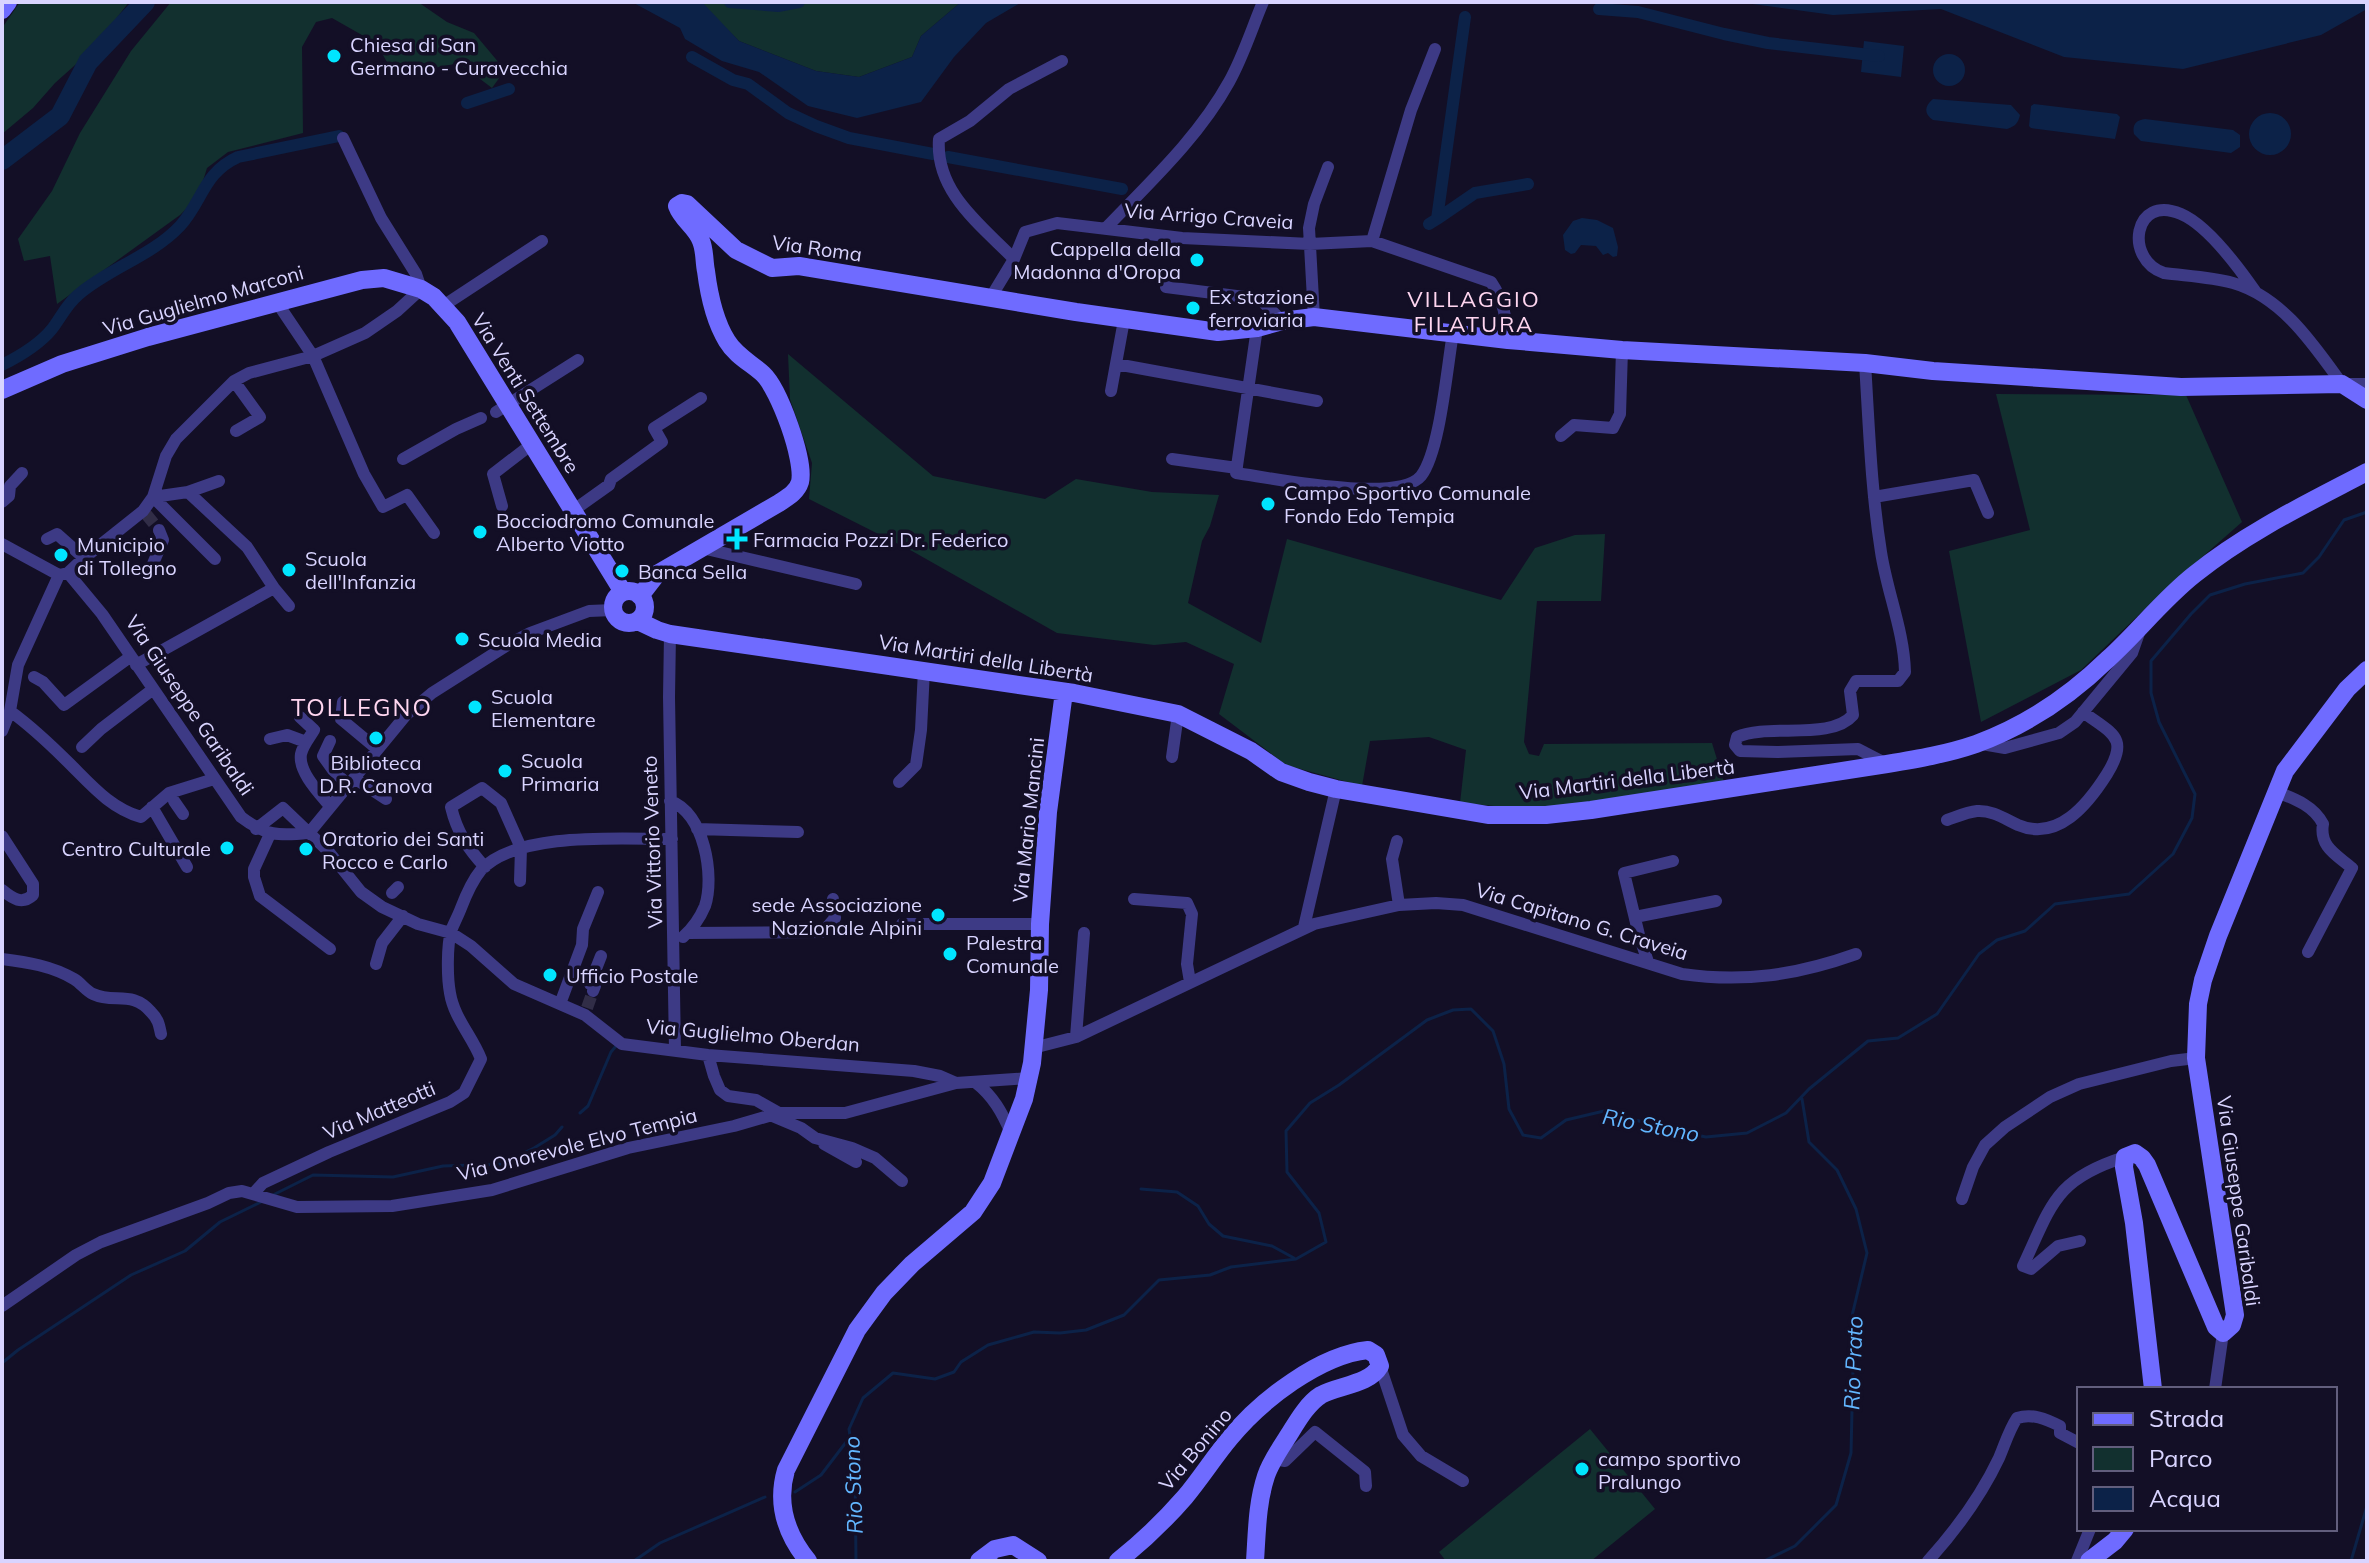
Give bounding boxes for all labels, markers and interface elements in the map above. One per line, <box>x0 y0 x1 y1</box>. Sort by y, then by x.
place label: Chiesa di San Germano - Curavecchia <box>350 32 568 80</box>
marker: Chiesa di San Germano - Curavecchia <box>325 47 343 65</box>
street label: Via Arrigo Craveia <box>1124 198 1294 234</box>
street label: Via Roma <box>770 229 864 267</box>
place label: Cappella della Madonna d'Oropa <box>1013 236 1181 284</box>
marker: Cappella della Madonna d'Oropa <box>1188 251 1206 269</box>
street label: Via Guglielmo Marconi <box>100 259 306 341</box>
place label: Ex stazione ferroviaria <box>1209 284 1315 332</box>
district label: VILLAGGIO FILATURA <box>1407 285 1541 338</box>
marker: Ex stazione ferroviaria <box>1184 299 1202 317</box>
street label: Via Venti Settembre <box>467 308 585 478</box>
place label: Campo Sportivo Comunale Fondo Edo Tempia <box>1284 480 1531 528</box>
marker: Campo Sportivo Comunale Fondo Edo Tempia <box>1259 495 1277 513</box>
place label: Bocciodromo Comunale Alberto Viotto <box>496 508 714 556</box>
marker: Bocciodromo Comunale Alberto Viotto <box>471 523 489 541</box>
place label: Farmacia Pozzi Dr. Federico <box>753 527 1008 552</box>
marker: Farmacia Pozzi Dr. Federico <box>728 530 746 548</box>
place label: Municipio di Tollegno <box>77 532 177 580</box>
marker: Municipio di Tollegno <box>52 546 70 564</box>
place label: Scuola dell'Infanzia <box>305 546 416 594</box>
place label: Banca Sella <box>638 559 747 584</box>
marker: Scuola dell'Infanzia <box>280 561 298 579</box>
marker: Banca Sella <box>613 562 631 580</box>
street label: Via Giuseppe Garibaldi <box>120 610 260 800</box>
place label: Scuola Media <box>478 627 602 652</box>
street label: Via Martiri della Libertà <box>877 629 1095 687</box>
marker: Scuola Media <box>453 630 471 648</box>
place label: Scuola Elementare <box>491 684 596 732</box>
district label: TOLLEGNO <box>291 692 433 722</box>
marker: Scuola Elementare <box>466 698 484 716</box>
marker: Biblioteca D.R. Canova <box>367 729 385 747</box>
street label: Via Mario Mancini <box>1007 736 1049 904</box>
place label: Scuola Primaria <box>521 748 599 796</box>
place label: Biblioteca D.R. Canova <box>319 750 433 798</box>
street label: Via Martiri della Libertà <box>1518 753 1736 805</box>
street label: Via Vittorio Veneto <box>636 755 668 929</box>
marker: Scuola Primaria <box>496 762 514 780</box>
place label: Oratorio dei Santi Rocco e Carlo <box>322 826 484 874</box>
place label: Centro Culturale <box>62 836 211 861</box>
marker: Centro Culturale <box>218 839 236 857</box>
marker: Oratorio dei Santi Rocco e Carlo <box>297 840 315 858</box>
street label: Via Capitano G. Craveia <box>1473 877 1691 965</box>
place label: sede Associazione Nazionale Alpini <box>751 892 922 940</box>
marker: sede Associazione Nazionale Alpini <box>929 906 947 924</box>
place label: Palestra Comunale <box>966 930 1059 978</box>
marker: Palestra Comunale <box>941 945 959 963</box>
place label: Ufficio Postale <box>566 963 698 988</box>
marker: Ufficio Postale <box>541 966 559 984</box>
street label: Via Guglielmo Oberdan <box>645 1013 861 1057</box>
street label: Via Matteotti <box>319 1075 439 1145</box>
street label: Via Giuseppe Garibaldi <box>2212 1094 2266 1308</box>
street label: Via Onorevole Elvo Tempia <box>454 1102 700 1186</box>
water label: Rio Stono <box>1600 1102 1702 1148</box>
water label: Rio Prato <box>1837 1315 1869 1411</box>
legend <box>2077 1387 2337 1531</box>
street label: Via Bonino <box>1153 1402 1237 1496</box>
text: Strada <box>2149 1403 2224 1433</box>
water label: Rio Stono <box>837 1436 869 1534</box>
text: Parco <box>2149 1443 2212 1473</box>
place label: campo sportivo Pralungo <box>1598 1446 1741 1494</box>
marker: campo sportivo Pralungo <box>1573 1460 1591 1478</box>
text: Acqua <box>2149 1483 2221 1513</box>

